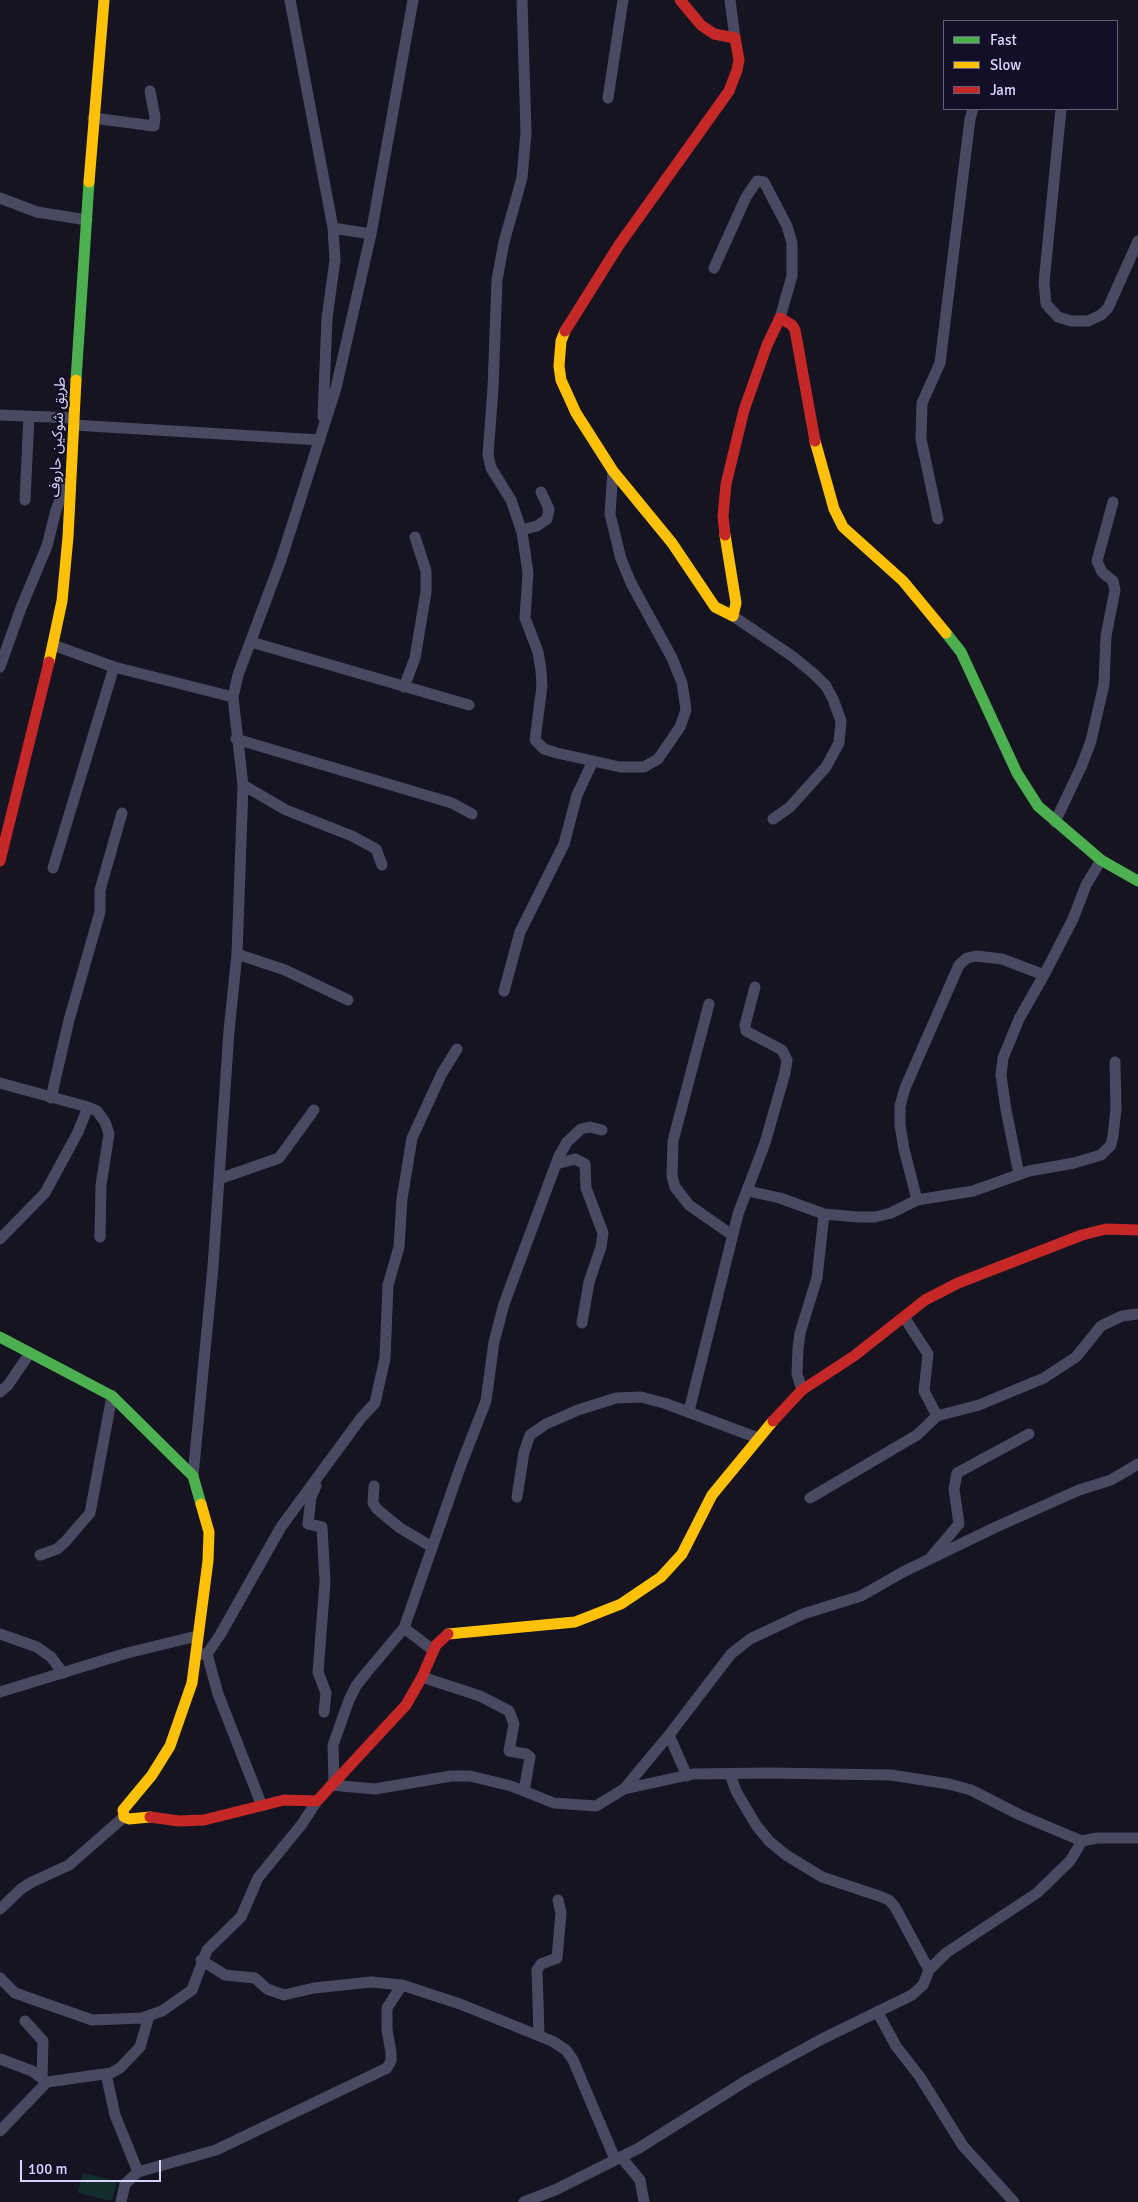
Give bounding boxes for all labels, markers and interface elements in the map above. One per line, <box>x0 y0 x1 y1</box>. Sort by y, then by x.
legend <box>943 20 1118 110</box>
text: Fast <box>990 31 1017 49</box>
text: Slow <box>990 56 1021 74</box>
text: Jam <box>990 81 1016 99</box>
street label: طريق شوكين حاروف <box>46 376 70 498</box>
scale bar <box>22 2150 164 2182</box>
text: 100 m <box>28 2160 68 2178</box>

